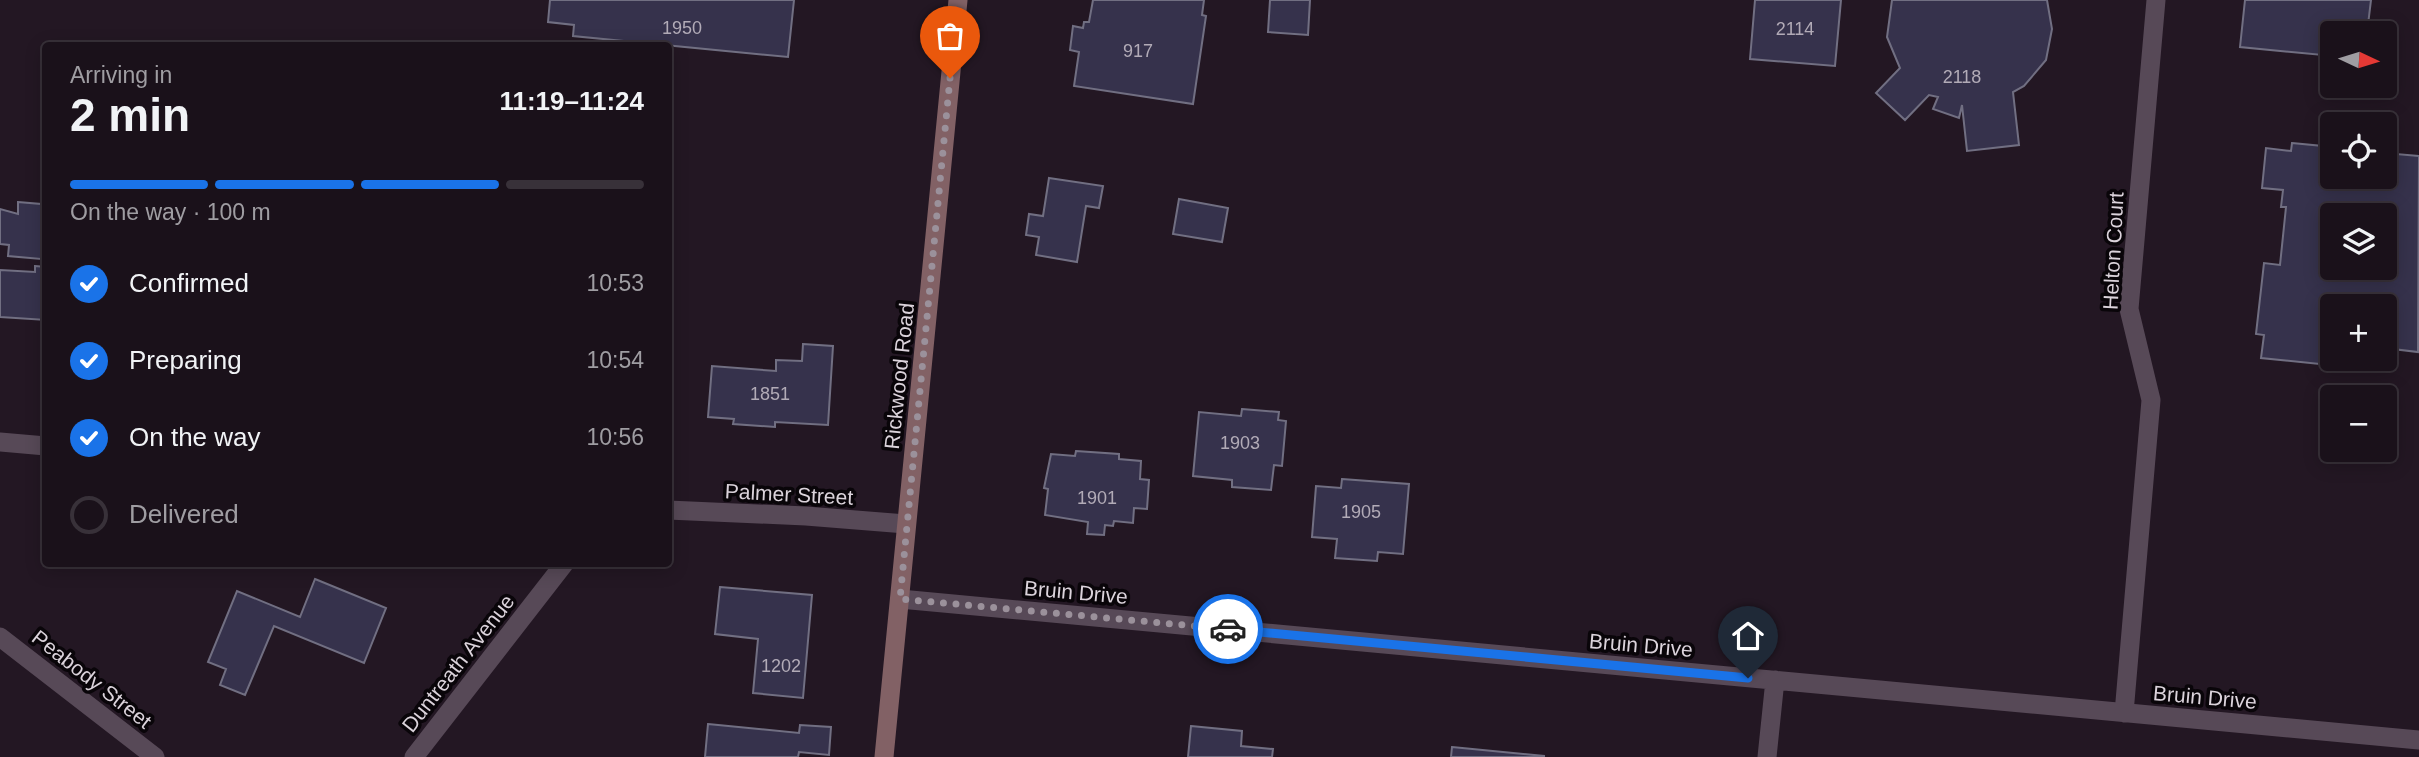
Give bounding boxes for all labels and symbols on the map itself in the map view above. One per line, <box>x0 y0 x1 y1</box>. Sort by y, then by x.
pin <box>920 6 980 78</box>
house number: 1950 <box>662 18 702 38</box>
house number: 2114 <box>1776 19 1814 39</box>
north arrow <box>2320 21 2398 98</box>
house number: 917 <box>1123 41 1153 61</box>
house number: 2118 <box>1943 67 1981 87</box>
street label: Helton Court <box>2098 191 2128 310</box>
street label: Rickwood Road <box>880 302 918 450</box>
house number: 1851 <box>750 384 790 404</box>
house number: 1903 <box>1220 433 1260 453</box>
street label: Palmer Street <box>724 479 854 509</box>
house number: 1901 <box>1077 488 1117 508</box>
house number: 1905 <box>1341 502 1381 522</box>
street label: Bruin Drive <box>1023 576 1129 608</box>
street label: Duntreath Avenue <box>397 590 519 736</box>
courier <box>1193 594 1263 664</box>
pin <box>1718 606 1778 678</box>
street label: Peabody Street <box>28 625 156 733</box>
street label: Bruin Drive <box>1588 629 1694 661</box>
house number: 1202 <box>761 656 801 676</box>
street label: Bruin Drive <box>2152 681 2258 713</box>

